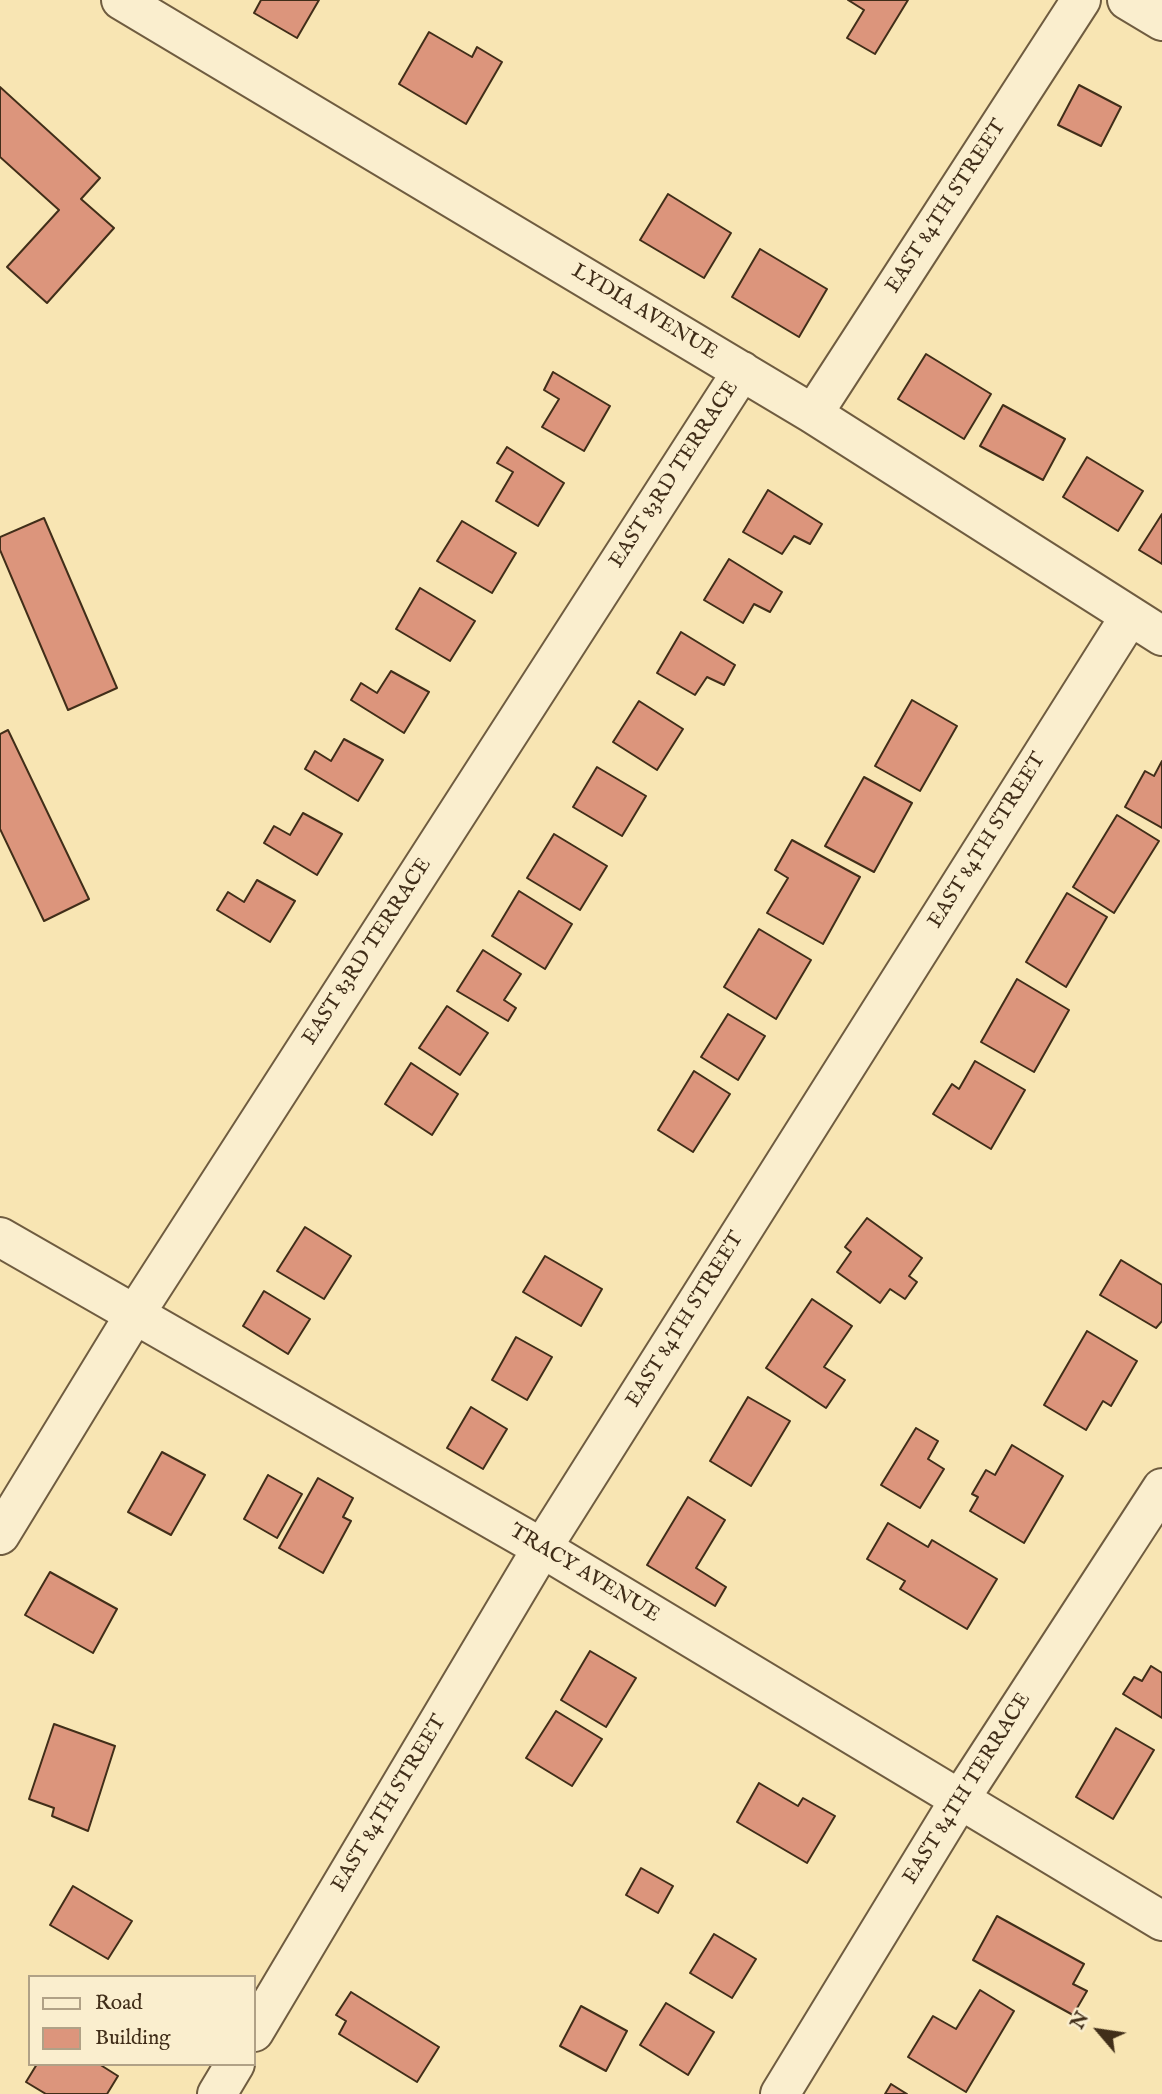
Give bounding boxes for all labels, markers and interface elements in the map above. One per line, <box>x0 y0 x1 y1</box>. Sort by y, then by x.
street label: EAST 84TH STREET <box>881 115 1013 299</box>
street label: LYDIA AVENUE <box>567 260 721 366</box>
street label: EAST 83RD TERRACE <box>605 377 745 573</box>
street label: EAST 84TH STREET <box>924 749 1052 933</box>
street label: EAST 83RD TERRACE <box>298 854 438 1050</box>
street label: EAST 84TH STREET <box>622 1228 750 1412</box>
street label: TRACY AVENUE <box>504 1519 664 1629</box>
street label: EAST 84TH TERRACE <box>899 1689 1037 1889</box>
street label: EAST 84TH STREET <box>327 1711 453 1897</box>
legend <box>28 1975 256 2066</box>
text: Road <box>95 1990 142 2017</box>
north arrow <box>1064 1996 1134 2066</box>
text: N <box>1066 2008 1095 2034</box>
text: Building <box>95 2025 170 2052</box>

